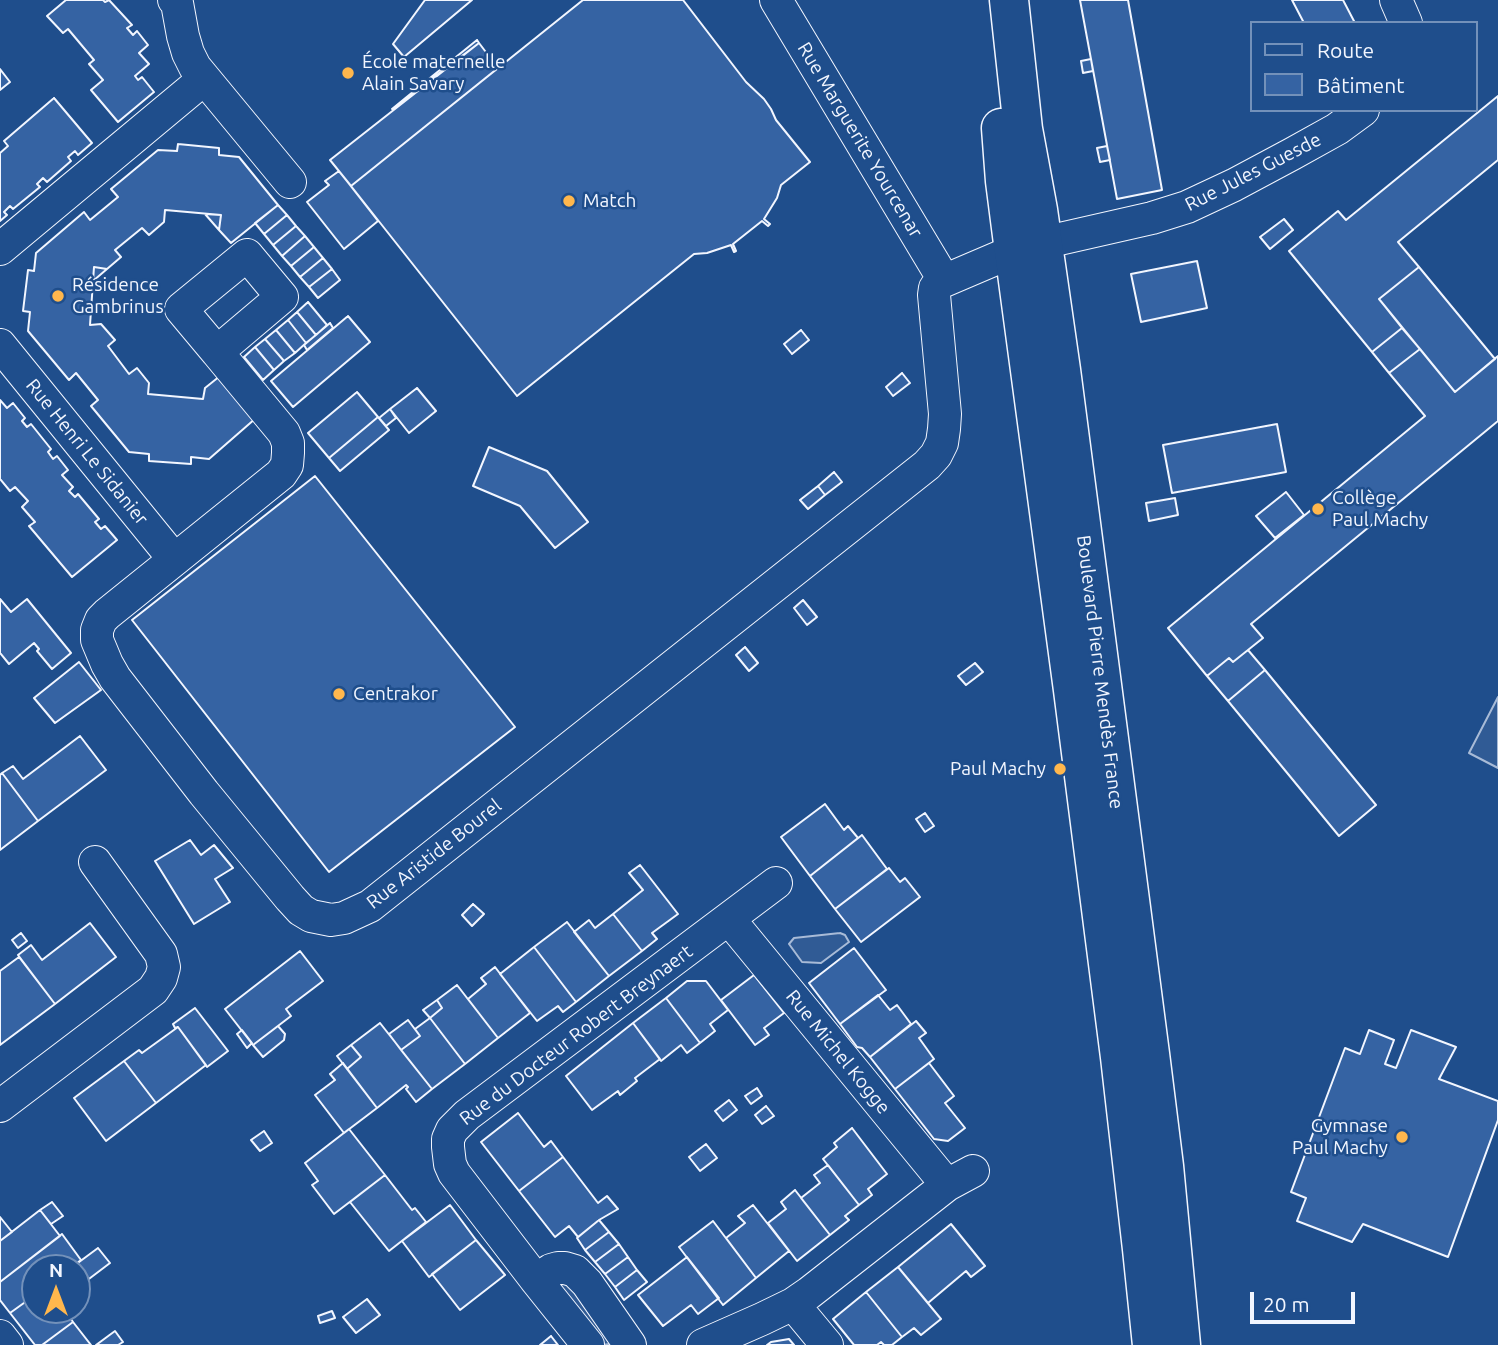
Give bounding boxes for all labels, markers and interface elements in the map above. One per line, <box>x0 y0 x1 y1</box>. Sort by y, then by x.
legend <box>1250 21 1477 112</box>
street label: Rue Marguerite Yourcenar <box>793 38 927 242</box>
text: Route <box>1317 38 1374 62</box>
place label: École maternelle Alain Savary <box>362 51 505 95</box>
marker: École maternelle Alain Savary <box>340 65 356 81</box>
text: Bâtiment <box>1317 73 1404 97</box>
street label: Rue Jules Guesde <box>1181 128 1325 216</box>
place label: Match <box>583 190 636 212</box>
marker: Match <box>561 193 577 209</box>
place label: Résidence Gambrinus <box>72 274 164 318</box>
marker: Résidence Gambrinus <box>50 288 66 304</box>
street label: Rue Henri Le Sidanier <box>21 374 153 530</box>
place label: Collège Paul Machy <box>1332 487 1428 531</box>
marker: Collège Paul Machy <box>1310 501 1326 517</box>
street label: Boulevard Pierre Mendès France <box>1072 534 1128 810</box>
place label: Centrakor <box>353 683 438 705</box>
marker: Centrakor <box>331 686 347 702</box>
place label: Paul Machy <box>950 758 1046 780</box>
marker: Paul Machy <box>1052 761 1068 777</box>
street label: Rue Aristide Bourel <box>362 794 506 914</box>
street label: Rue du Docteur Robert Breynaert <box>455 940 697 1130</box>
street label: Rue Michel Kogge <box>781 985 895 1119</box>
place label: Gymnase Paul Machy <box>1292 1115 1388 1159</box>
marker: Gymnase Paul Machy <box>1394 1129 1410 1145</box>
north arrow <box>21 1254 91 1324</box>
text: N <box>49 1259 63 1281</box>
scale bar <box>1253 1278 1358 1322</box>
text: 20 m <box>1263 1292 1310 1316</box>

